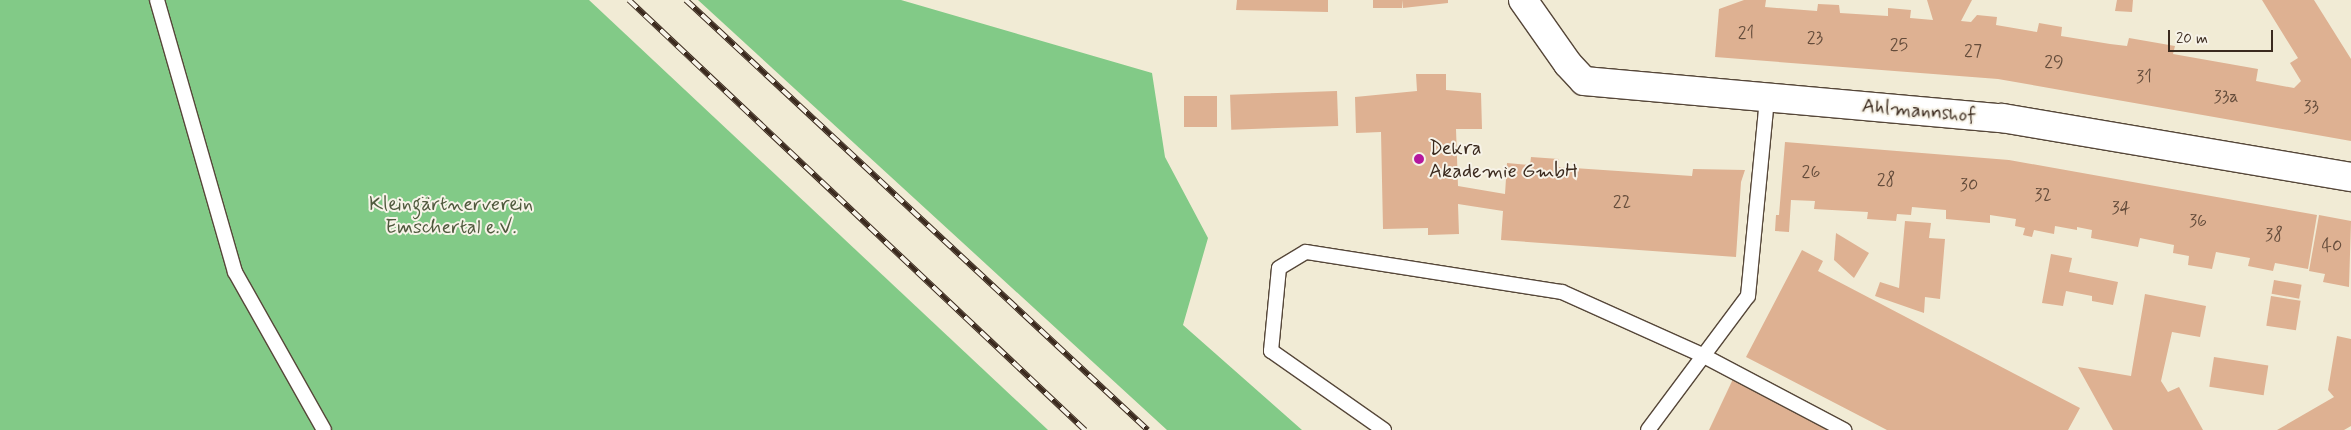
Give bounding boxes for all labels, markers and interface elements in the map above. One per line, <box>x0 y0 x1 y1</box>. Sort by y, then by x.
scale bar <box>2171 20 2276 52</box>
house number: 21 <box>1738 22 1754 44</box>
house number: 23 <box>1807 27 1823 49</box>
text: 20 m <box>2176 29 2208 49</box>
house number: 25 <box>1890 34 1908 56</box>
house number: 27 <box>1964 40 1982 62</box>
house number: 29 <box>2044 51 2064 73</box>
house number: 31 <box>2136 66 2152 88</box>
house number: 33a <box>2213 86 2239 108</box>
street label: Ahlmannshof <box>1861 94 1977 128</box>
house number: 33 <box>2303 96 2319 118</box>
place label: Dekra Akademie GmbH <box>1429 136 1578 183</box>
marker: Dekra Akademie GmbH <box>1413 153 1425 165</box>
house number: 26 <box>1802 161 1820 183</box>
house number: 28 <box>1877 169 1895 191</box>
house number: 30 <box>1960 174 1978 196</box>
house number: 32 <box>2034 184 2052 206</box>
house number: 22 <box>1613 191 1631 213</box>
park label: Kleingärtnerverein Emschertal e.V. <box>369 192 533 239</box>
house number: 34 <box>2111 197 2131 219</box>
house number: 36 <box>2189 210 2207 232</box>
house number: 38 <box>2265 224 2283 246</box>
house number: 40 <box>2322 235 2342 257</box>

